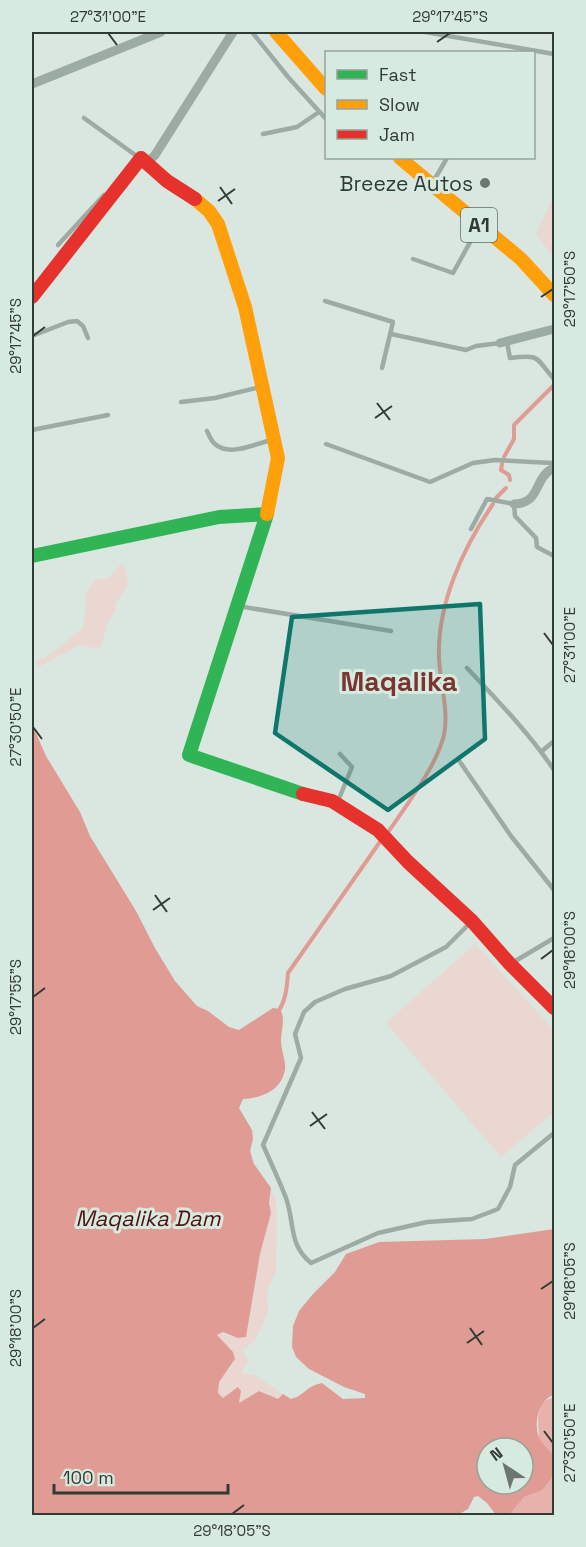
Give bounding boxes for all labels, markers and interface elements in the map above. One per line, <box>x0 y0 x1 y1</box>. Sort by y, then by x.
text: 27°31'00"E <box>70 7 146 26</box>
text: 29°17'45"S <box>412 7 488 26</box>
legend <box>325 51 535 159</box>
text: Fast <box>379 63 416 86</box>
text: Slow <box>379 93 420 116</box>
text: Jam <box>379 123 415 146</box>
place label: Breeze Autos <box>340 170 473 197</box>
marker: Breeze Autos <box>478 176 492 190</box>
road number: A1 <box>461 208 497 242</box>
text: 29°17'50"S <box>560 251 579 327</box>
text: 29°17'45"S <box>6 298 25 374</box>
text: 27°31'00"E <box>560 607 579 683</box>
district label: Maqalika <box>341 664 458 699</box>
text: 27°30'50"E <box>6 688 25 766</box>
text: 29°18'00"S <box>560 911 579 989</box>
text: 29°17'55"S <box>6 959 25 1035</box>
water label: Maqalika Dam <box>75 1204 222 1232</box>
text: 29°18'05"S <box>560 1242 579 1320</box>
text: 29°18'00"S <box>6 1289 25 1367</box>
text: 27°30'50"E <box>560 1404 579 1482</box>
north arrow <box>475 1436 535 1496</box>
text: N <box>486 1443 507 1466</box>
scale bar <box>54 1457 228 1495</box>
text: 100 m <box>63 1466 114 1489</box>
text: 29°18'05"S <box>193 1521 271 1540</box>

